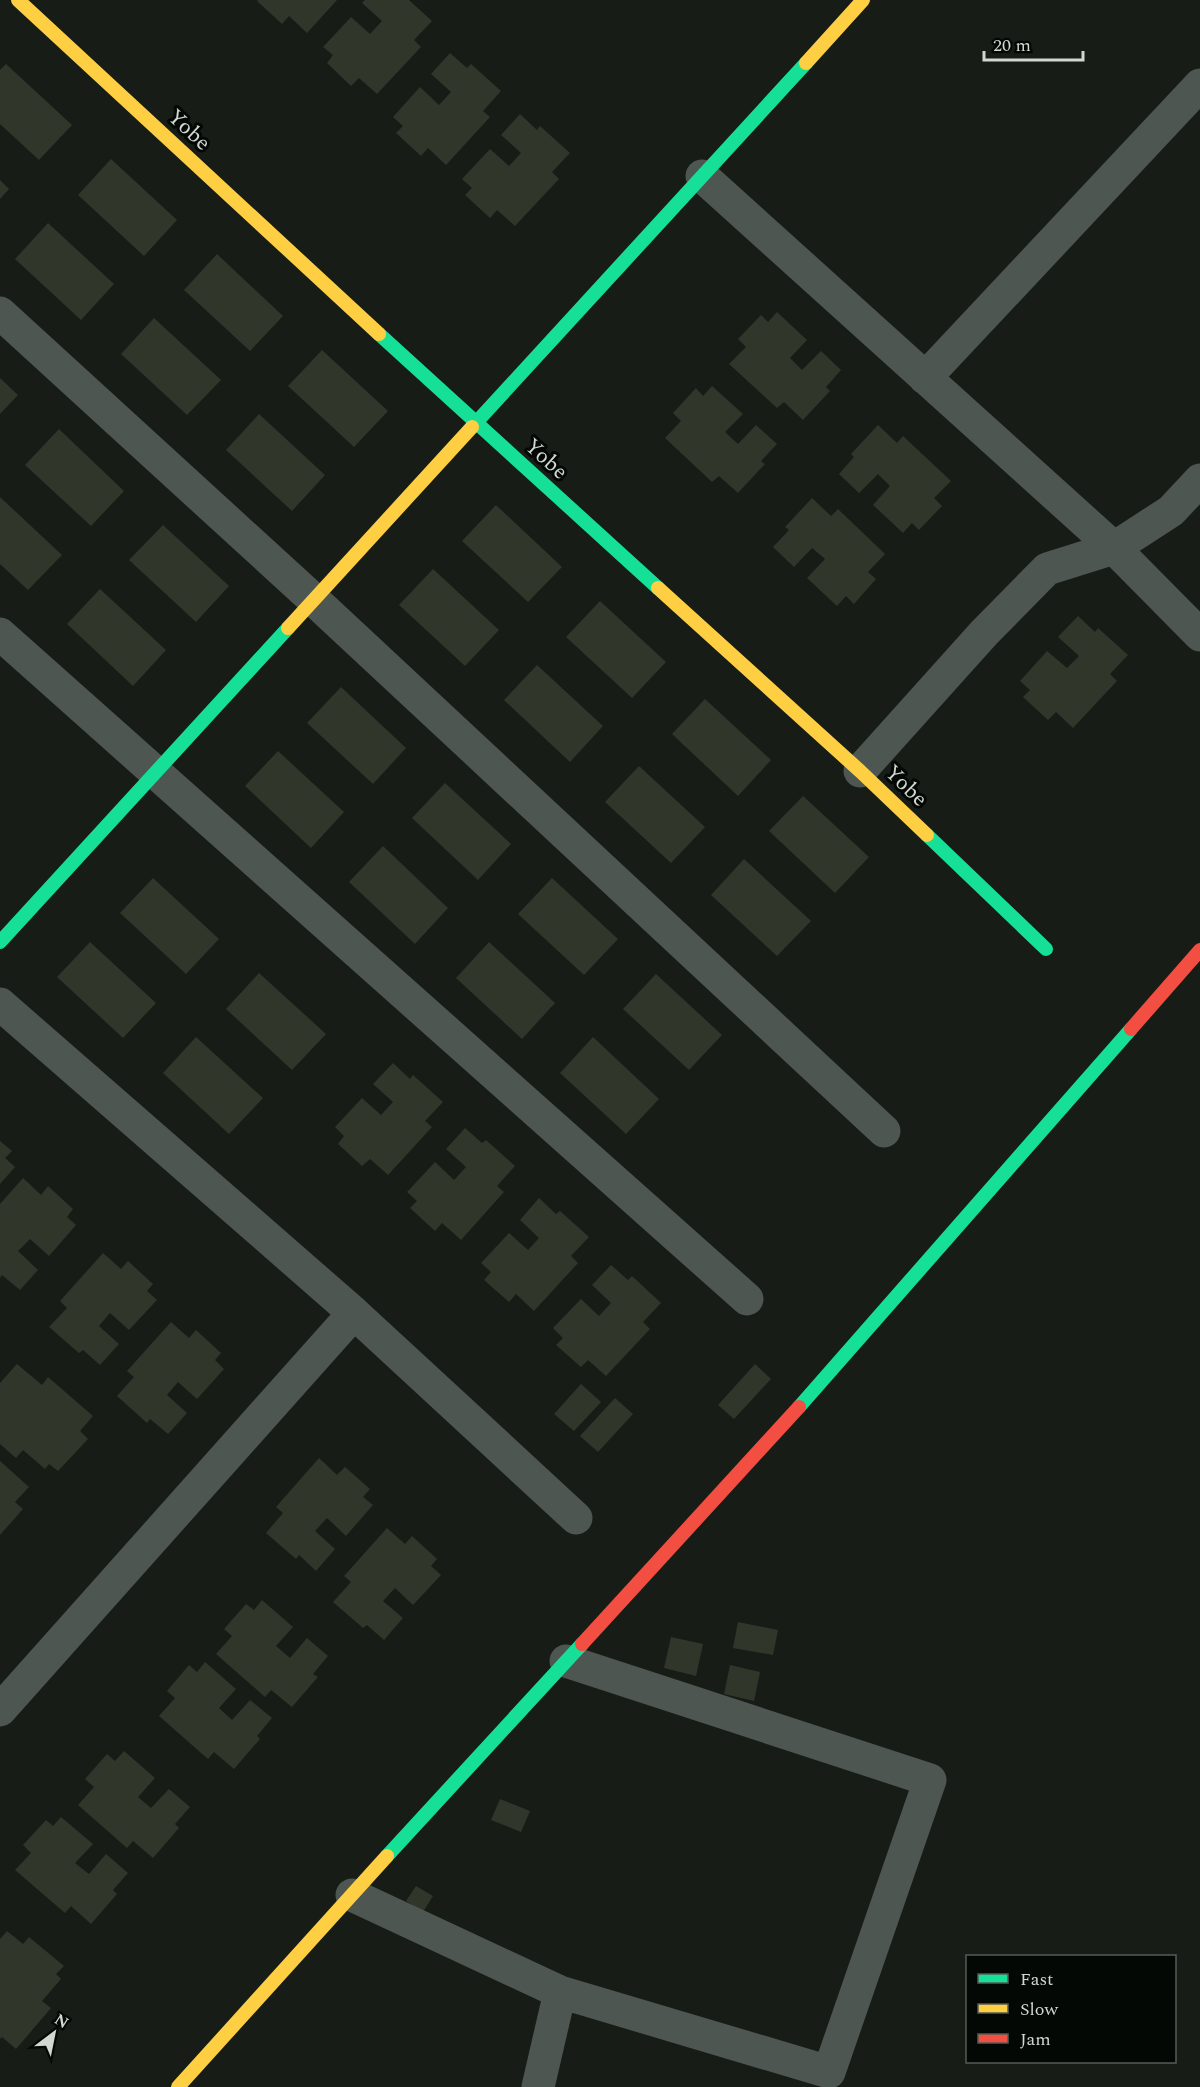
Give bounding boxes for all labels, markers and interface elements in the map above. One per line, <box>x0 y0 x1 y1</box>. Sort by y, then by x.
scale bar <box>984 24 1083 62</box>
text: 20 m <box>993 32 1031 59</box>
street label: Yobe <box>160 101 218 159</box>
street label: Yobe <box>517 430 575 488</box>
street label: Yobe <box>877 757 935 815</box>
legend <box>966 1955 1176 2063</box>
text: Fast <box>1020 1966 1053 1993</box>
text: Slow <box>1020 1996 1059 2023</box>
north arrow <box>24 2003 84 2063</box>
text: N <box>50 2007 73 2035</box>
text: Jam <box>1020 2026 1051 2053</box>

